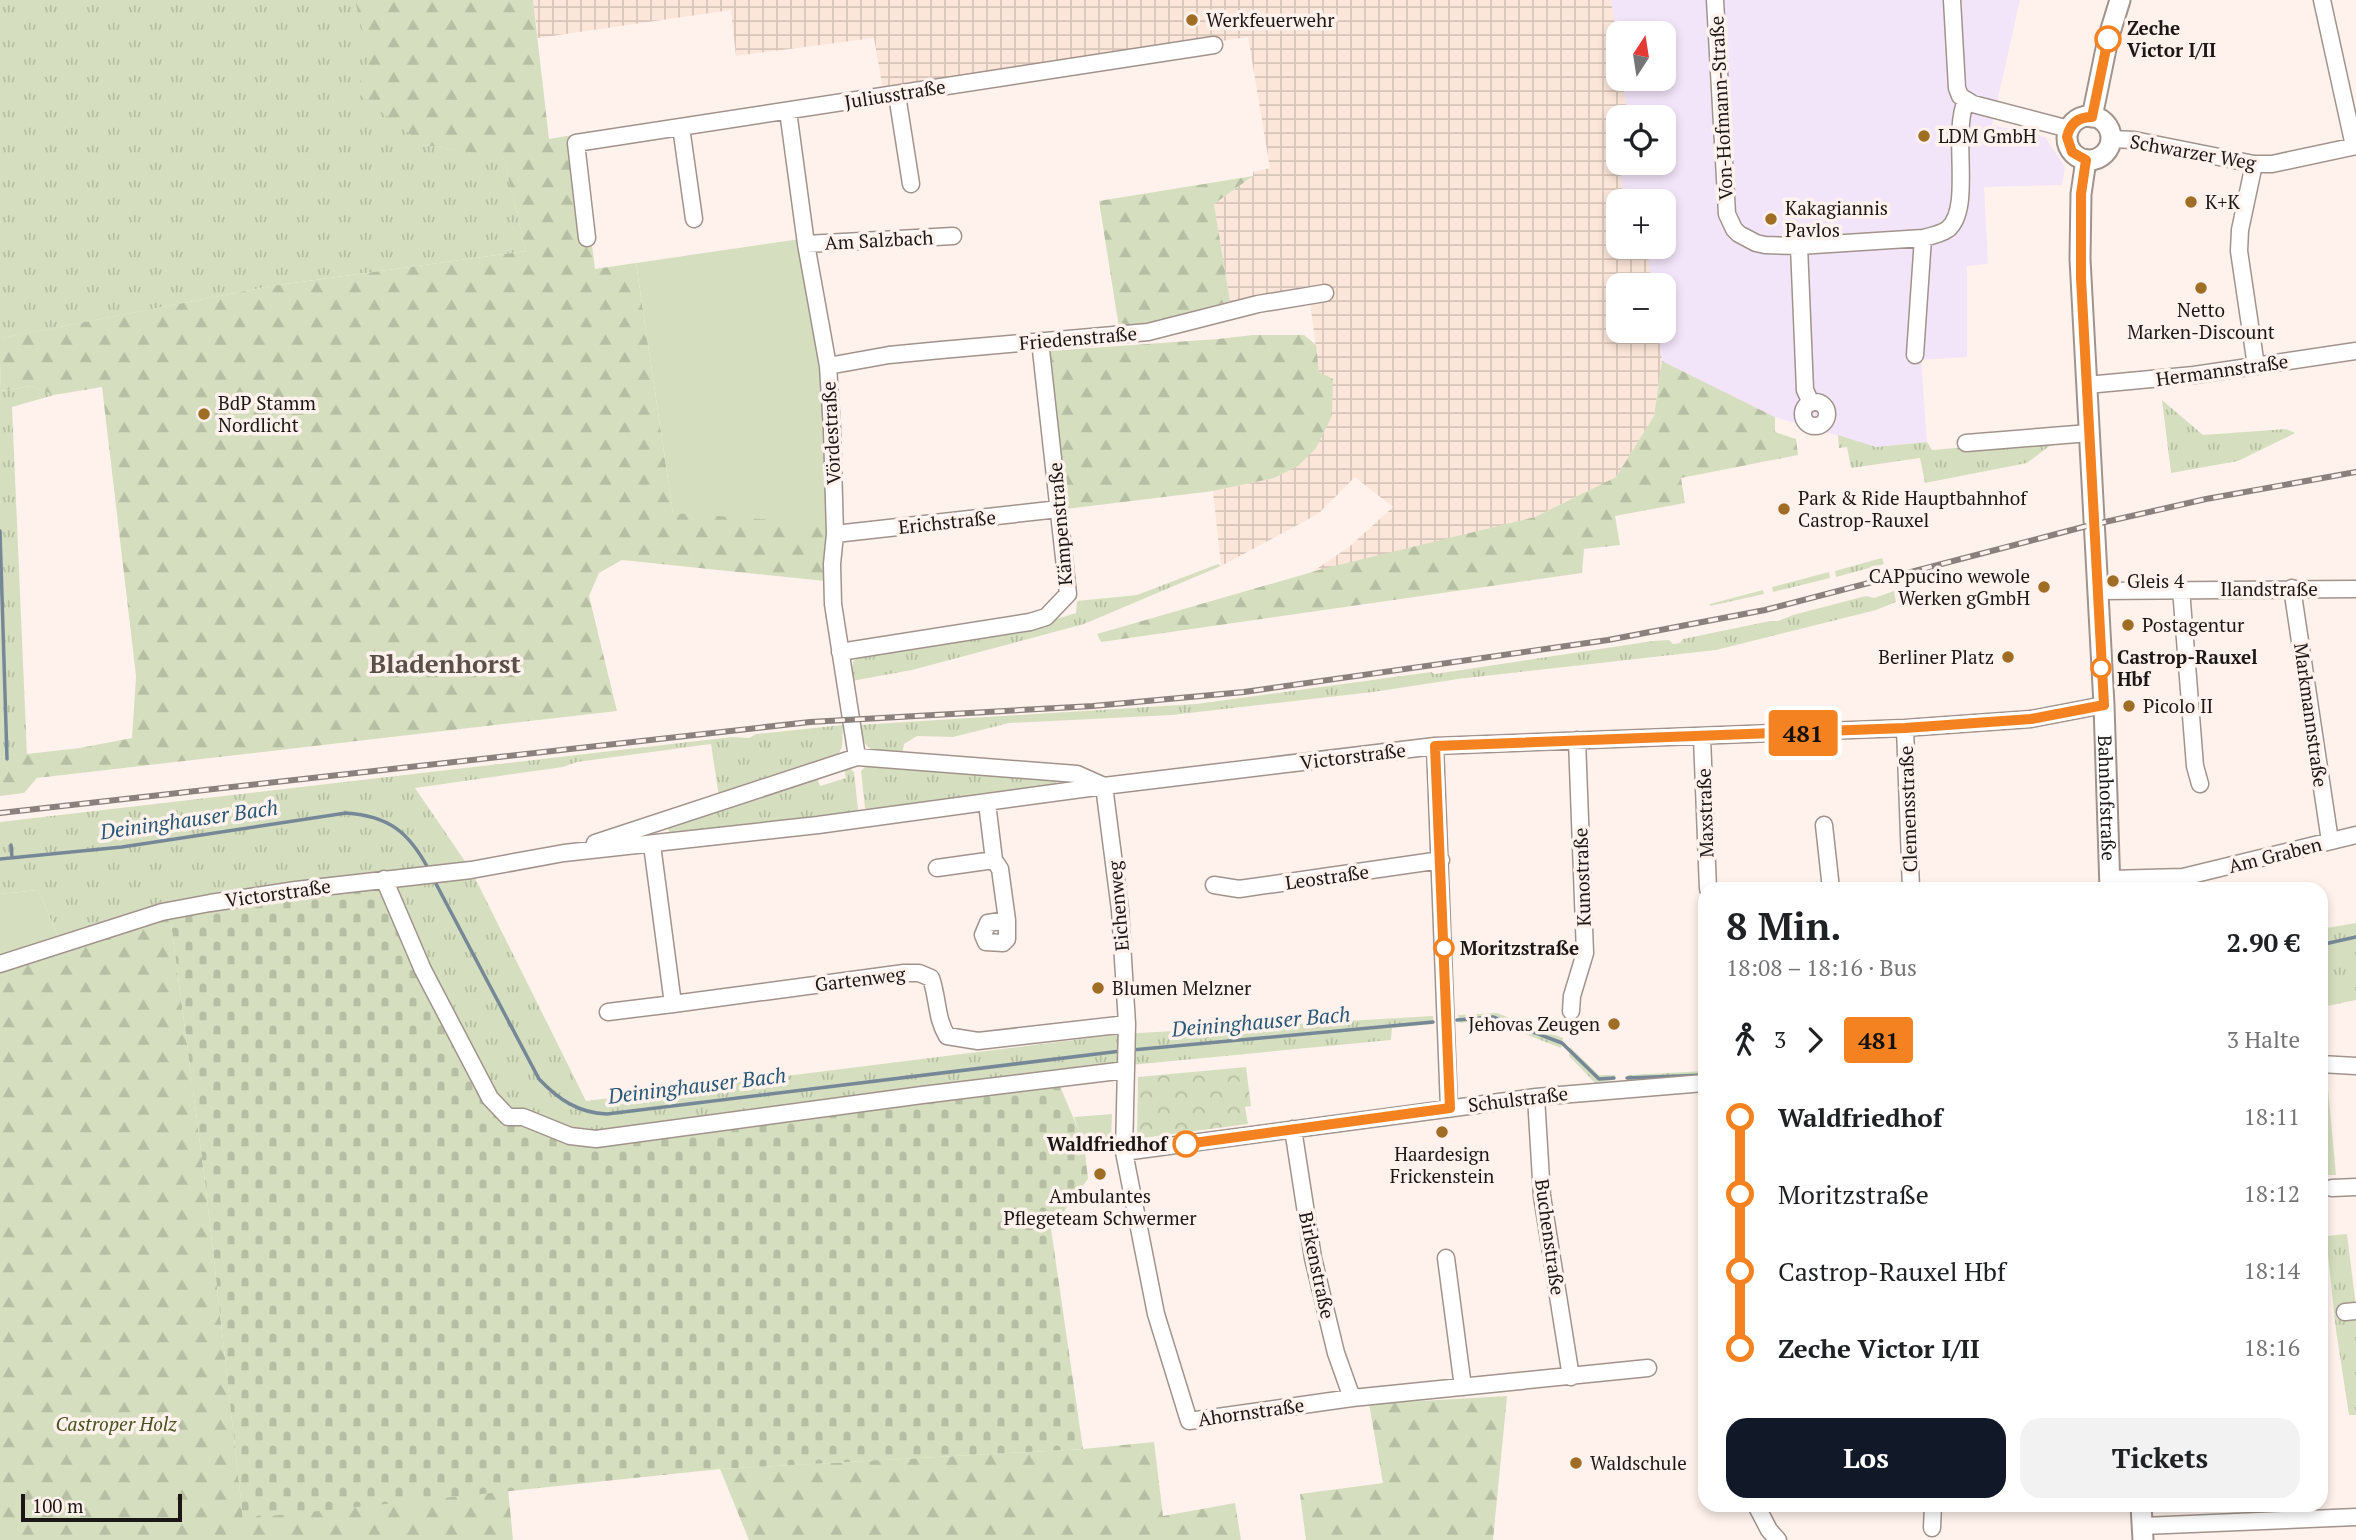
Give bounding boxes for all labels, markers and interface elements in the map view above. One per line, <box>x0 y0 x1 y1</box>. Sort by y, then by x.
place label: Werkfeuerwehr <box>1206 7 1335 32</box>
marker: Werkfeuerwehr <box>1184 12 1200 28</box>
street label: Von-Hofmann-Straße <box>1703 15 1738 201</box>
place label: Zeche Victor I/II <box>2127 15 2216 62</box>
north arrow <box>1606 21 1676 91</box>
map controls <box>1606 21 1676 343</box>
marker: Zeche Victor I/II <box>2095 26 2121 52</box>
street label: Juliusstraße <box>843 73 947 114</box>
button: locate <box>1606 105 1676 175</box>
place label: LDM GmbH <box>1938 123 2037 148</box>
marker: LDM GmbH <box>1916 128 1932 144</box>
street label: Schwarzer Weg <box>2128 128 2259 175</box>
button: + <box>1606 189 1676 259</box>
place label: K+K <box>2205 189 2240 214</box>
marker: K+K <box>2183 194 2199 210</box>
place label: Kakagiannis Pavlos <box>1785 195 1888 242</box>
marker: Kakagiannis Pavlos <box>1763 211 1779 227</box>
street label: Am Salzbach <box>824 224 934 255</box>
button: − <box>1606 273 1676 343</box>
marker: Netto Marken-Discount <box>2193 280 2209 296</box>
place label: Netto Marken-Discount <box>2127 297 2275 344</box>
street label: Friedenstraße <box>1018 320 1138 355</box>
street label: Hermannstraße <box>2154 348 2290 391</box>
street label: Vördestraße <box>815 381 846 485</box>
place label: BdP Stamm Nordlicht <box>218 390 316 437</box>
marker: BdP Stamm Nordlicht <box>196 406 212 422</box>
street label: Kämpenstraße <box>1042 461 1077 587</box>
place label: Park & Ride Hauptbahnhof Castrop-Rauxel <box>1798 485 2028 532</box>
marker: Park & Ride Hauptbahnhof Castrop-Rauxel <box>1776 501 1792 517</box>
street label: Erichstraße <box>897 504 997 539</box>
place label: CAPpucino wewole Werken gGmbH <box>1869 563 2030 610</box>
place label: Gleis 4 <box>2127 568 2185 593</box>
marker: Gleis 4 <box>2105 573 2121 589</box>
street label: Ilandstraße <box>2220 576 2318 601</box>
marker: CAPpucino wewole Werken gGmbH <box>2036 579 2052 595</box>
place label: Postagentur <box>2142 612 2245 637</box>
marker: Postagentur <box>2120 617 2136 633</box>
street label: Markmannstraße <box>2289 641 2334 789</box>
place label: Berliner Platz <box>1878 644 1994 669</box>
place label: Castrop-Rauxel Hbf <box>2117 644 2258 691</box>
district label: Bladenhorst <box>369 646 521 680</box>
marker: Berliner Platz <box>2000 649 2016 665</box>
marker: Castrop-Rauxel Hbf <box>2091 658 2111 678</box>
place label: Picolo II <box>2143 693 2213 718</box>
marker: Picolo II <box>2121 698 2137 714</box>
line badge: 481 <box>1763 710 1843 756</box>
text: 481 <box>1783 717 1823 749</box>
street label: Bahnhofstraße <box>2093 735 2122 861</box>
street label: Victorstraße <box>1299 737 1407 774</box>
street label: Clemensstraße <box>1893 745 1922 873</box>
street label: Maxstraße <box>1690 768 1719 858</box>
water label: Deininghauser Bach <box>97 793 280 845</box>
street label: Kunostraße <box>1567 827 1596 927</box>
street label: Am Graben <box>2226 831 2324 878</box>
street label: Leostraße <box>1283 858 1370 895</box>
street label: Eichenweg <box>1101 859 1134 952</box>
street label: Victorstraße <box>224 873 332 912</box>
text: 8 Min. <box>1726 901 1841 951</box>
text: 2.90 € <box>2227 925 2300 959</box>
place label: Moritzstraße <box>1460 935 1579 960</box>
marker: Moritzstraße <box>1434 938 1454 958</box>
text: 18:08 – 18:16 · Bus <box>1726 952 1917 983</box>
street label: Gartenweg <box>813 960 908 996</box>
place label: Blumen Melzner <box>1112 975 1252 1000</box>
marker: Blumen Melzner <box>1090 980 1106 996</box>
water label: Deininghauser Bach <box>1169 999 1351 1043</box>
place label: Jehovas Zeugen <box>1468 1011 1600 1036</box>
marker: Jehovas Zeugen <box>1606 1016 1622 1032</box>
icon: walk <box>1726 1021 1764 1059</box>
icon: forward <box>1796 1021 1834 1059</box>
text: 3 <box>1774 1024 1786 1055</box>
text: 481 <box>1858 1024 1899 1056</box>
text: 3 Halte <box>2227 1024 2300 1055</box>
water label: Deininghauser Bach <box>605 1060 788 1110</box>
street label: Schulstraße <box>1466 1080 1569 1117</box>
text: Waldfriedhof <box>1778 1100 1942 1134</box>
text: 18:11 <box>2243 1101 2300 1132</box>
marker: Haardesign Frickenstein <box>1434 1124 1450 1140</box>
place label: Waldfriedhof <box>1047 1131 1169 1156</box>
marker: Waldfriedhof <box>1173 1131 1199 1157</box>
place label: Haardesign Frickenstein <box>1390 1141 1494 1188</box>
marker: Ambulantes Pflegeteam Schwermer <box>1092 1166 1108 1182</box>
street label: Buchenstraße <box>1530 1177 1571 1297</box>
text: Moritzstraße <box>1778 1177 1929 1211</box>
text: 18:12 <box>2243 1178 2300 1209</box>
place label: Ambulantes Pflegeteam Schwermer <box>1003 1183 1197 1230</box>
street label: Birkenstraße <box>1294 1209 1341 1321</box>
text: Castrop-Rauxel Hbf <box>1778 1254 2006 1288</box>
text: 18:14 <box>2243 1255 2300 1286</box>
text: Zeche Victor I/II <box>1778 1331 1980 1365</box>
text: 18:16 <box>2243 1332 2300 1363</box>
street label: Ahornstraße <box>1196 1392 1306 1431</box>
park label: Castroper Holz <box>56 1411 177 1436</box>
button: Los <box>1726 1418 2006 1498</box>
button: Tickets <box>2020 1418 2300 1498</box>
place label: Waldschule <box>1590 1450 1687 1475</box>
marker: Waldschule <box>1568 1455 1584 1471</box>
scale bar <box>21 1491 182 1523</box>
text: 100 m <box>32 1493 83 1518</box>

